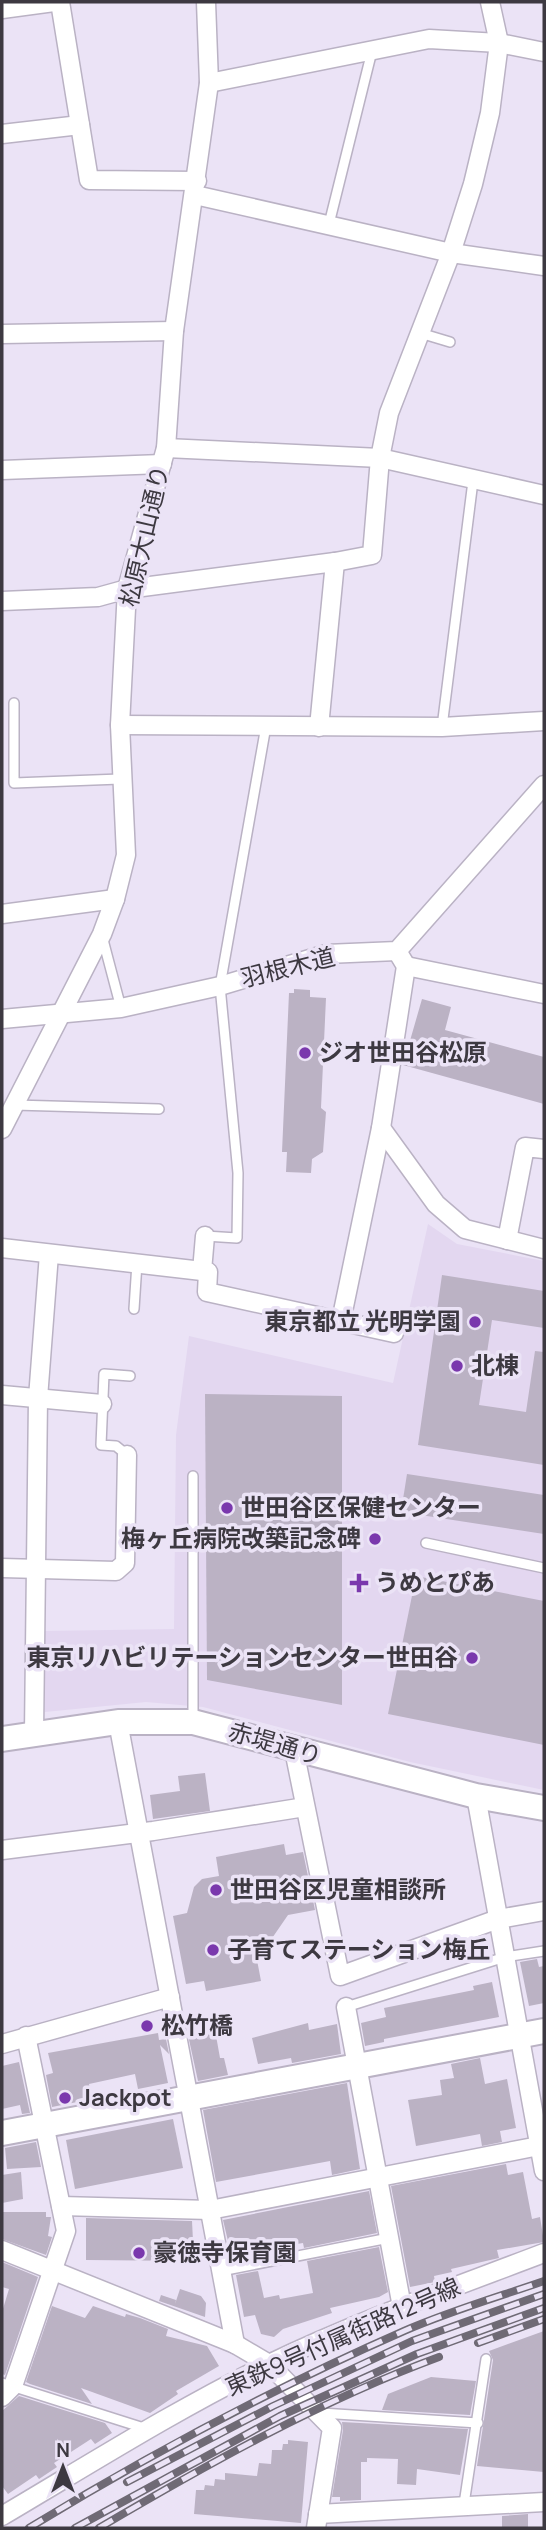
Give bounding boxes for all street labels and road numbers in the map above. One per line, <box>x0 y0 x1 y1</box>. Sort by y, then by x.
street label: 松原大山通り <box>111 462 176 610</box>
street label: 羽根木道 <box>237 939 338 994</box>
street label: 赤堤通り <box>225 1713 326 1772</box>
street label: 東鉄9号付属街路12号線 <box>220 2269 465 2402</box>

